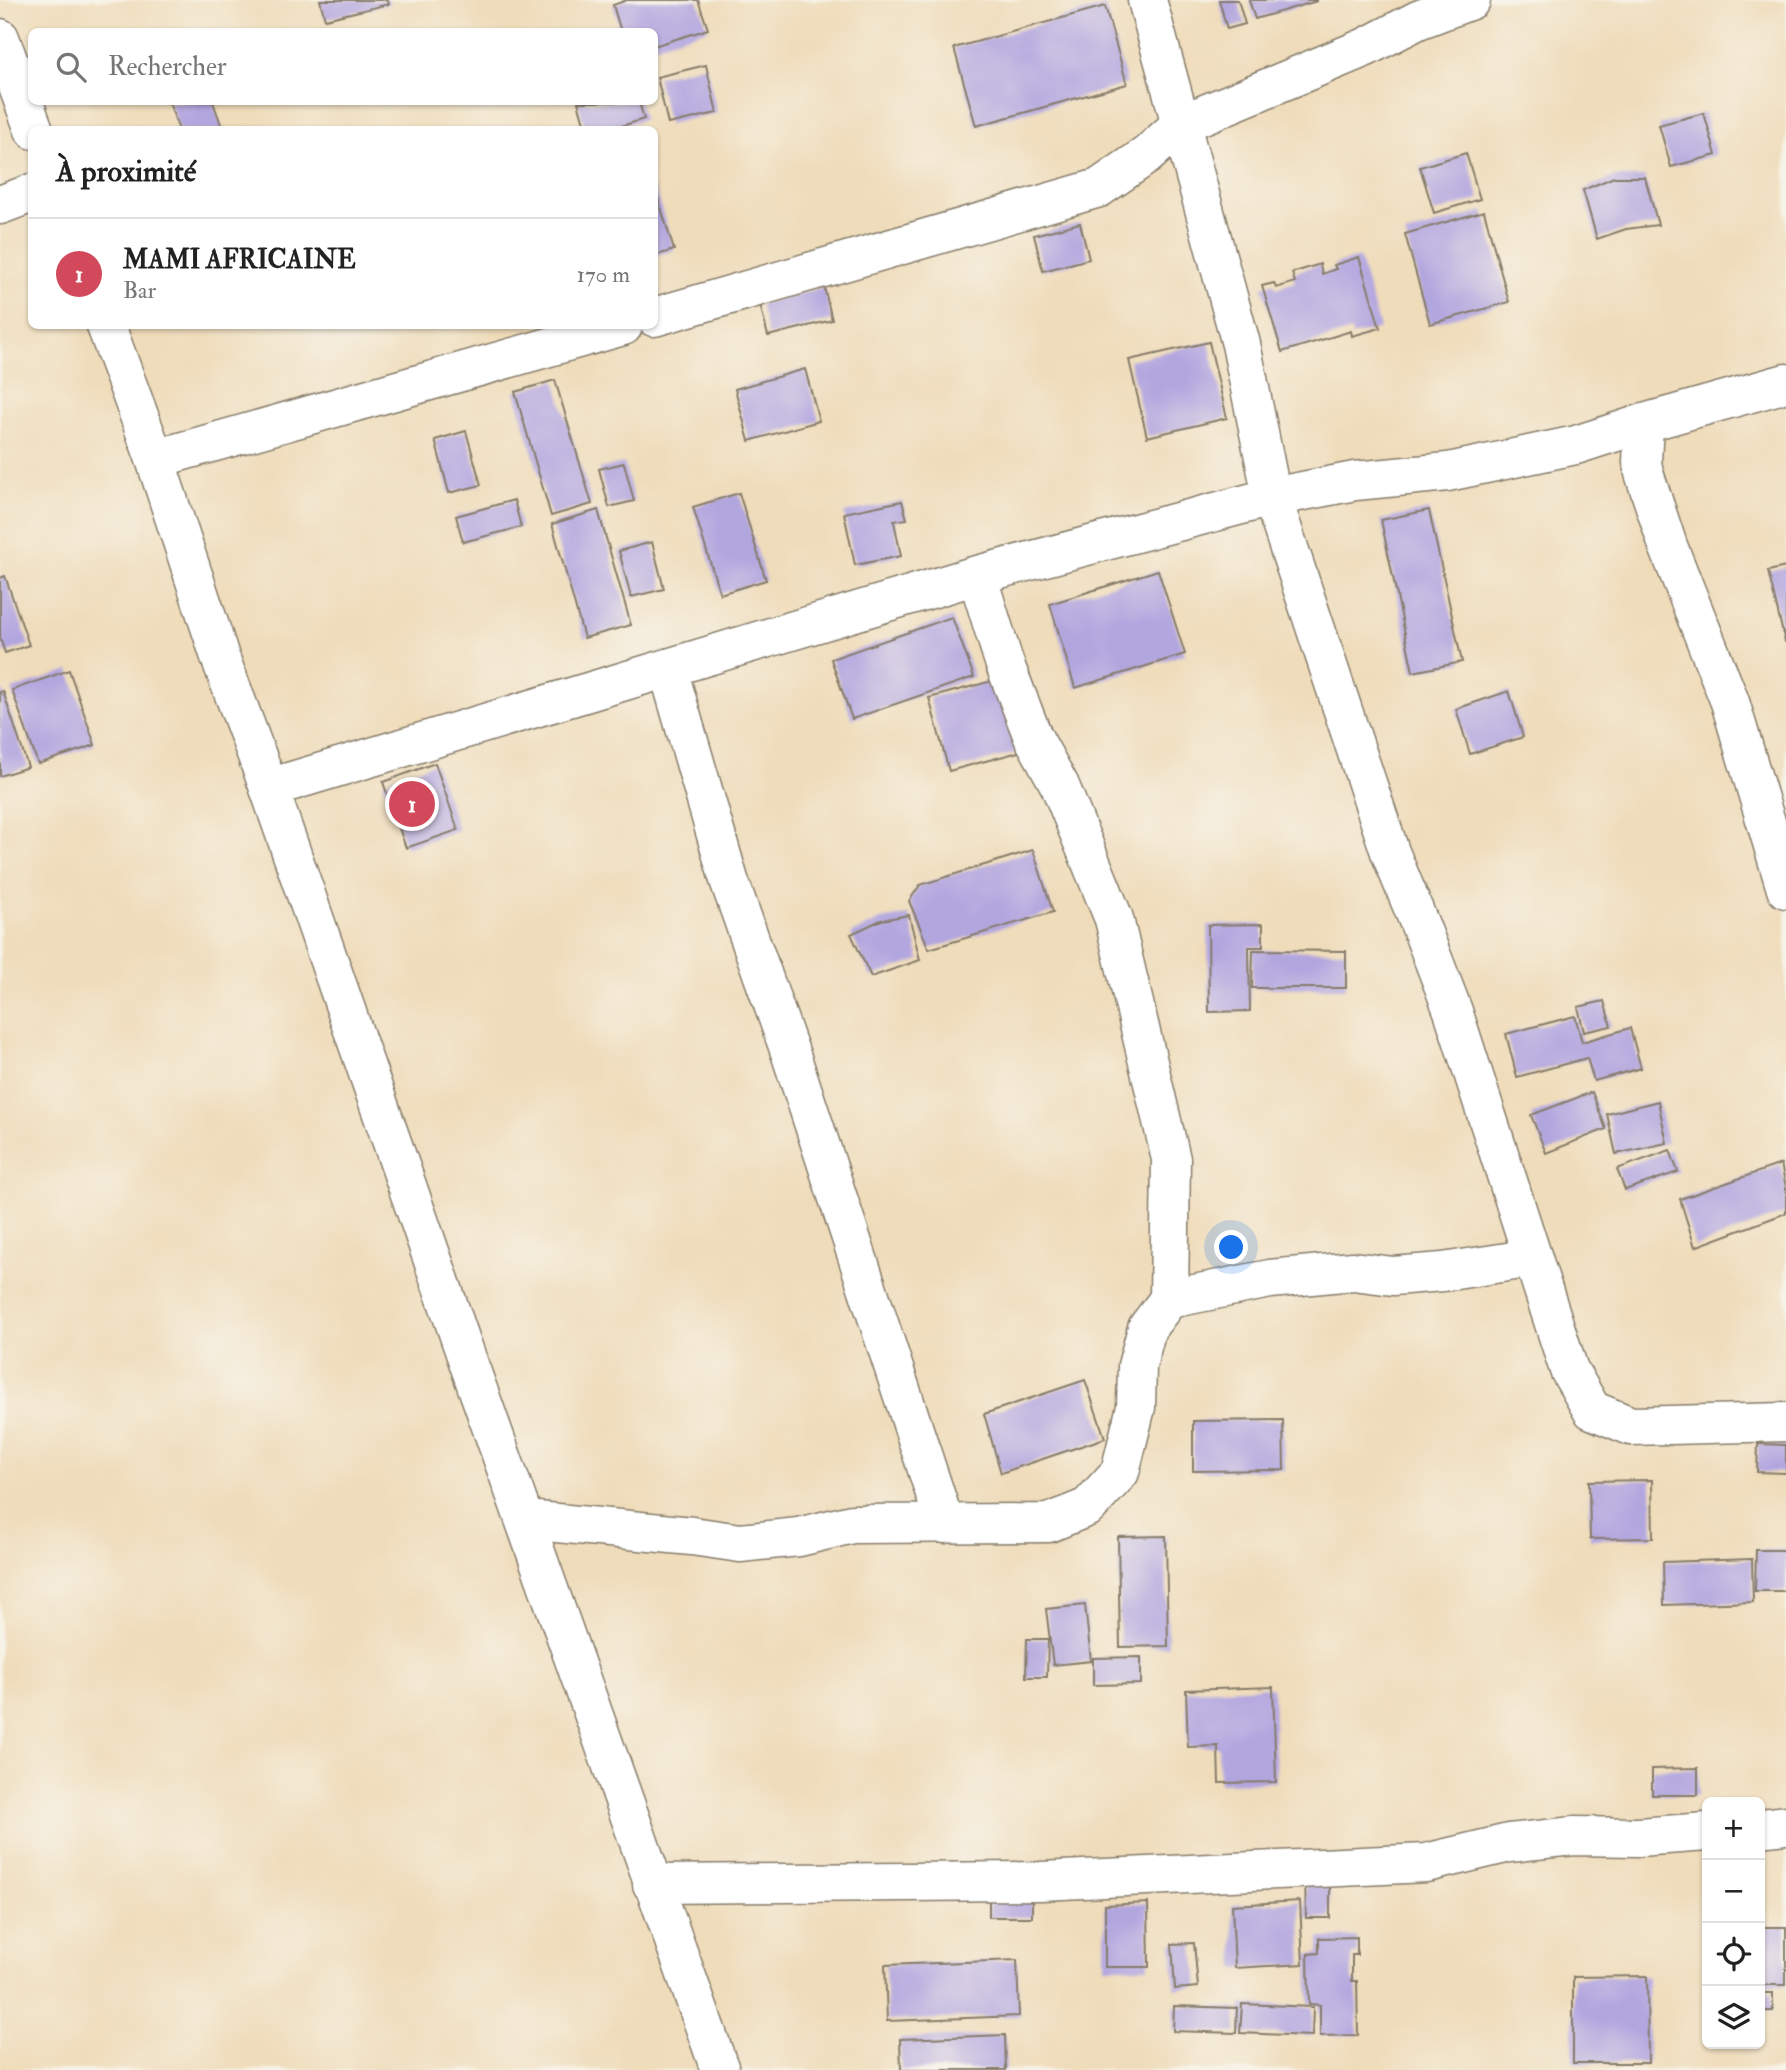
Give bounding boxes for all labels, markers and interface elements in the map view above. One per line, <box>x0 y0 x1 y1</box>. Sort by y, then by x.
search box <box>28 28 658 105</box>
icon: search <box>52 48 90 86</box>
text: Rechercher <box>108 51 227 83</box>
text: À proximité <box>56 153 196 190</box>
text: MAMI AFRICAINE <box>123 244 356 276</box>
text: 1 <box>75 260 83 289</box>
text: 170 m <box>577 260 630 289</box>
text: Bar <box>123 276 156 305</box>
pin: 1 <box>389 778 435 830</box>
your location <box>1214 1230 1248 1264</box>
map controls <box>1702 1797 1765 2049</box>
button: + <box>1702 1797 1765 1860</box>
button: − <box>1702 1860 1765 1923</box>
button: locate <box>1702 1923 1765 1986</box>
button: layers <box>1702 1986 1765 2049</box>

